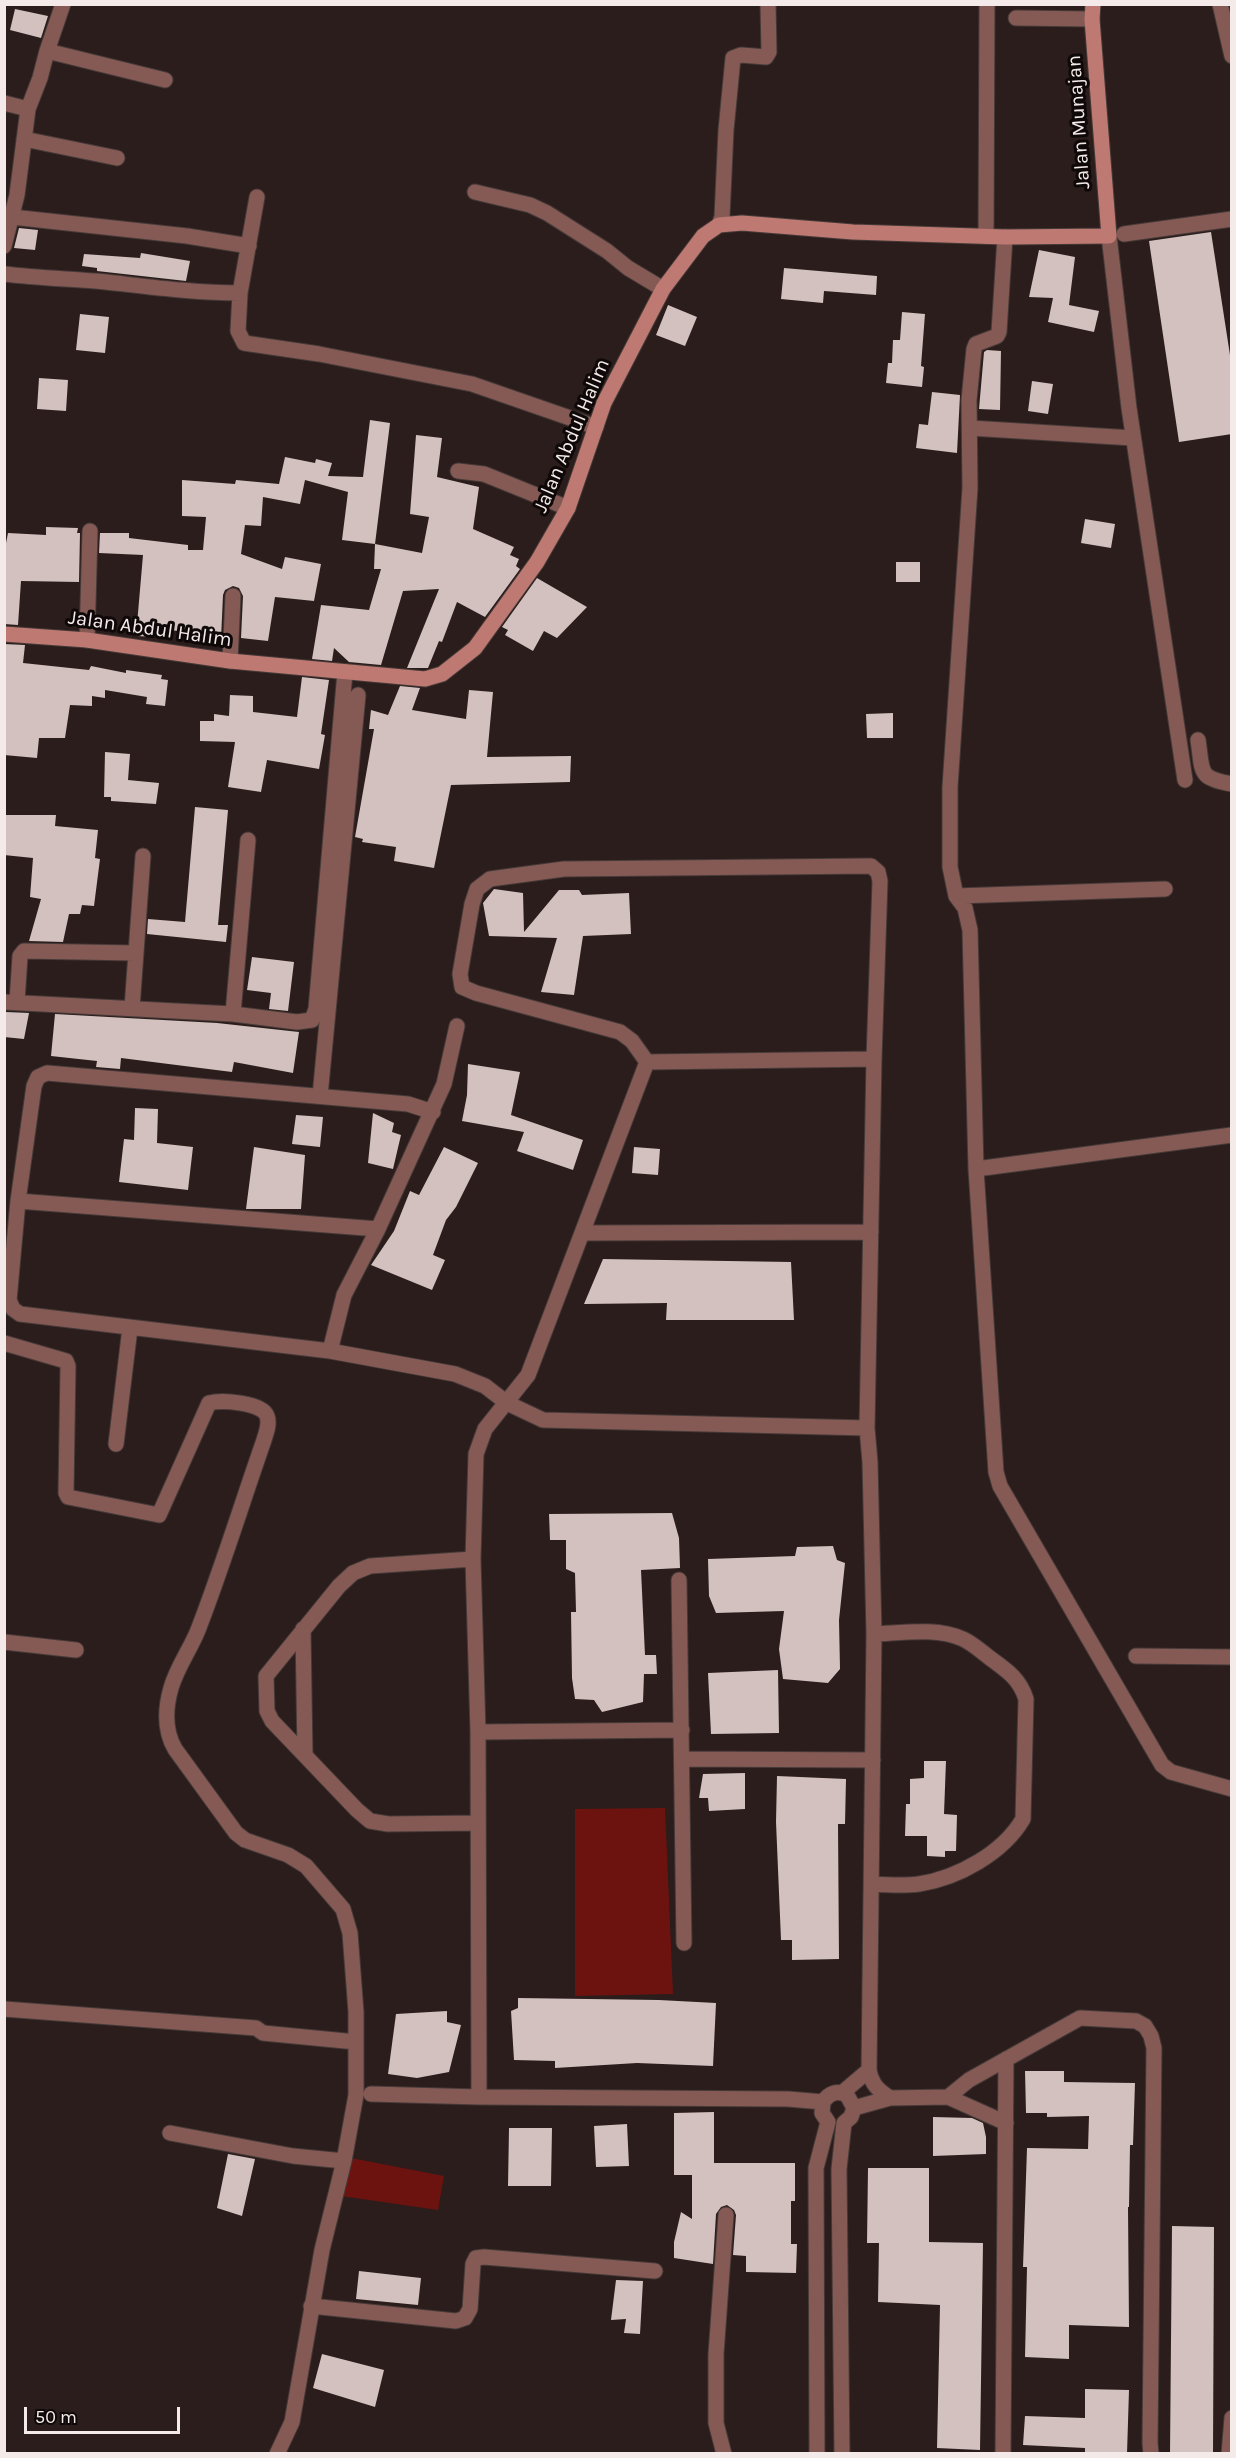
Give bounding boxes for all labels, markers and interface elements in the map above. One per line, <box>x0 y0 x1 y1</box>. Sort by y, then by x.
street label: Jalan Munajan <box>1062 54 1096 190</box>
street label: Jalan Abdul Halim <box>529 355 615 517</box>
street label: Jalan Abdul Halim <box>67 606 233 652</box>
scale bar <box>27 2395 183 2433</box>
text: 50 m <box>35 2406 77 2428</box>

